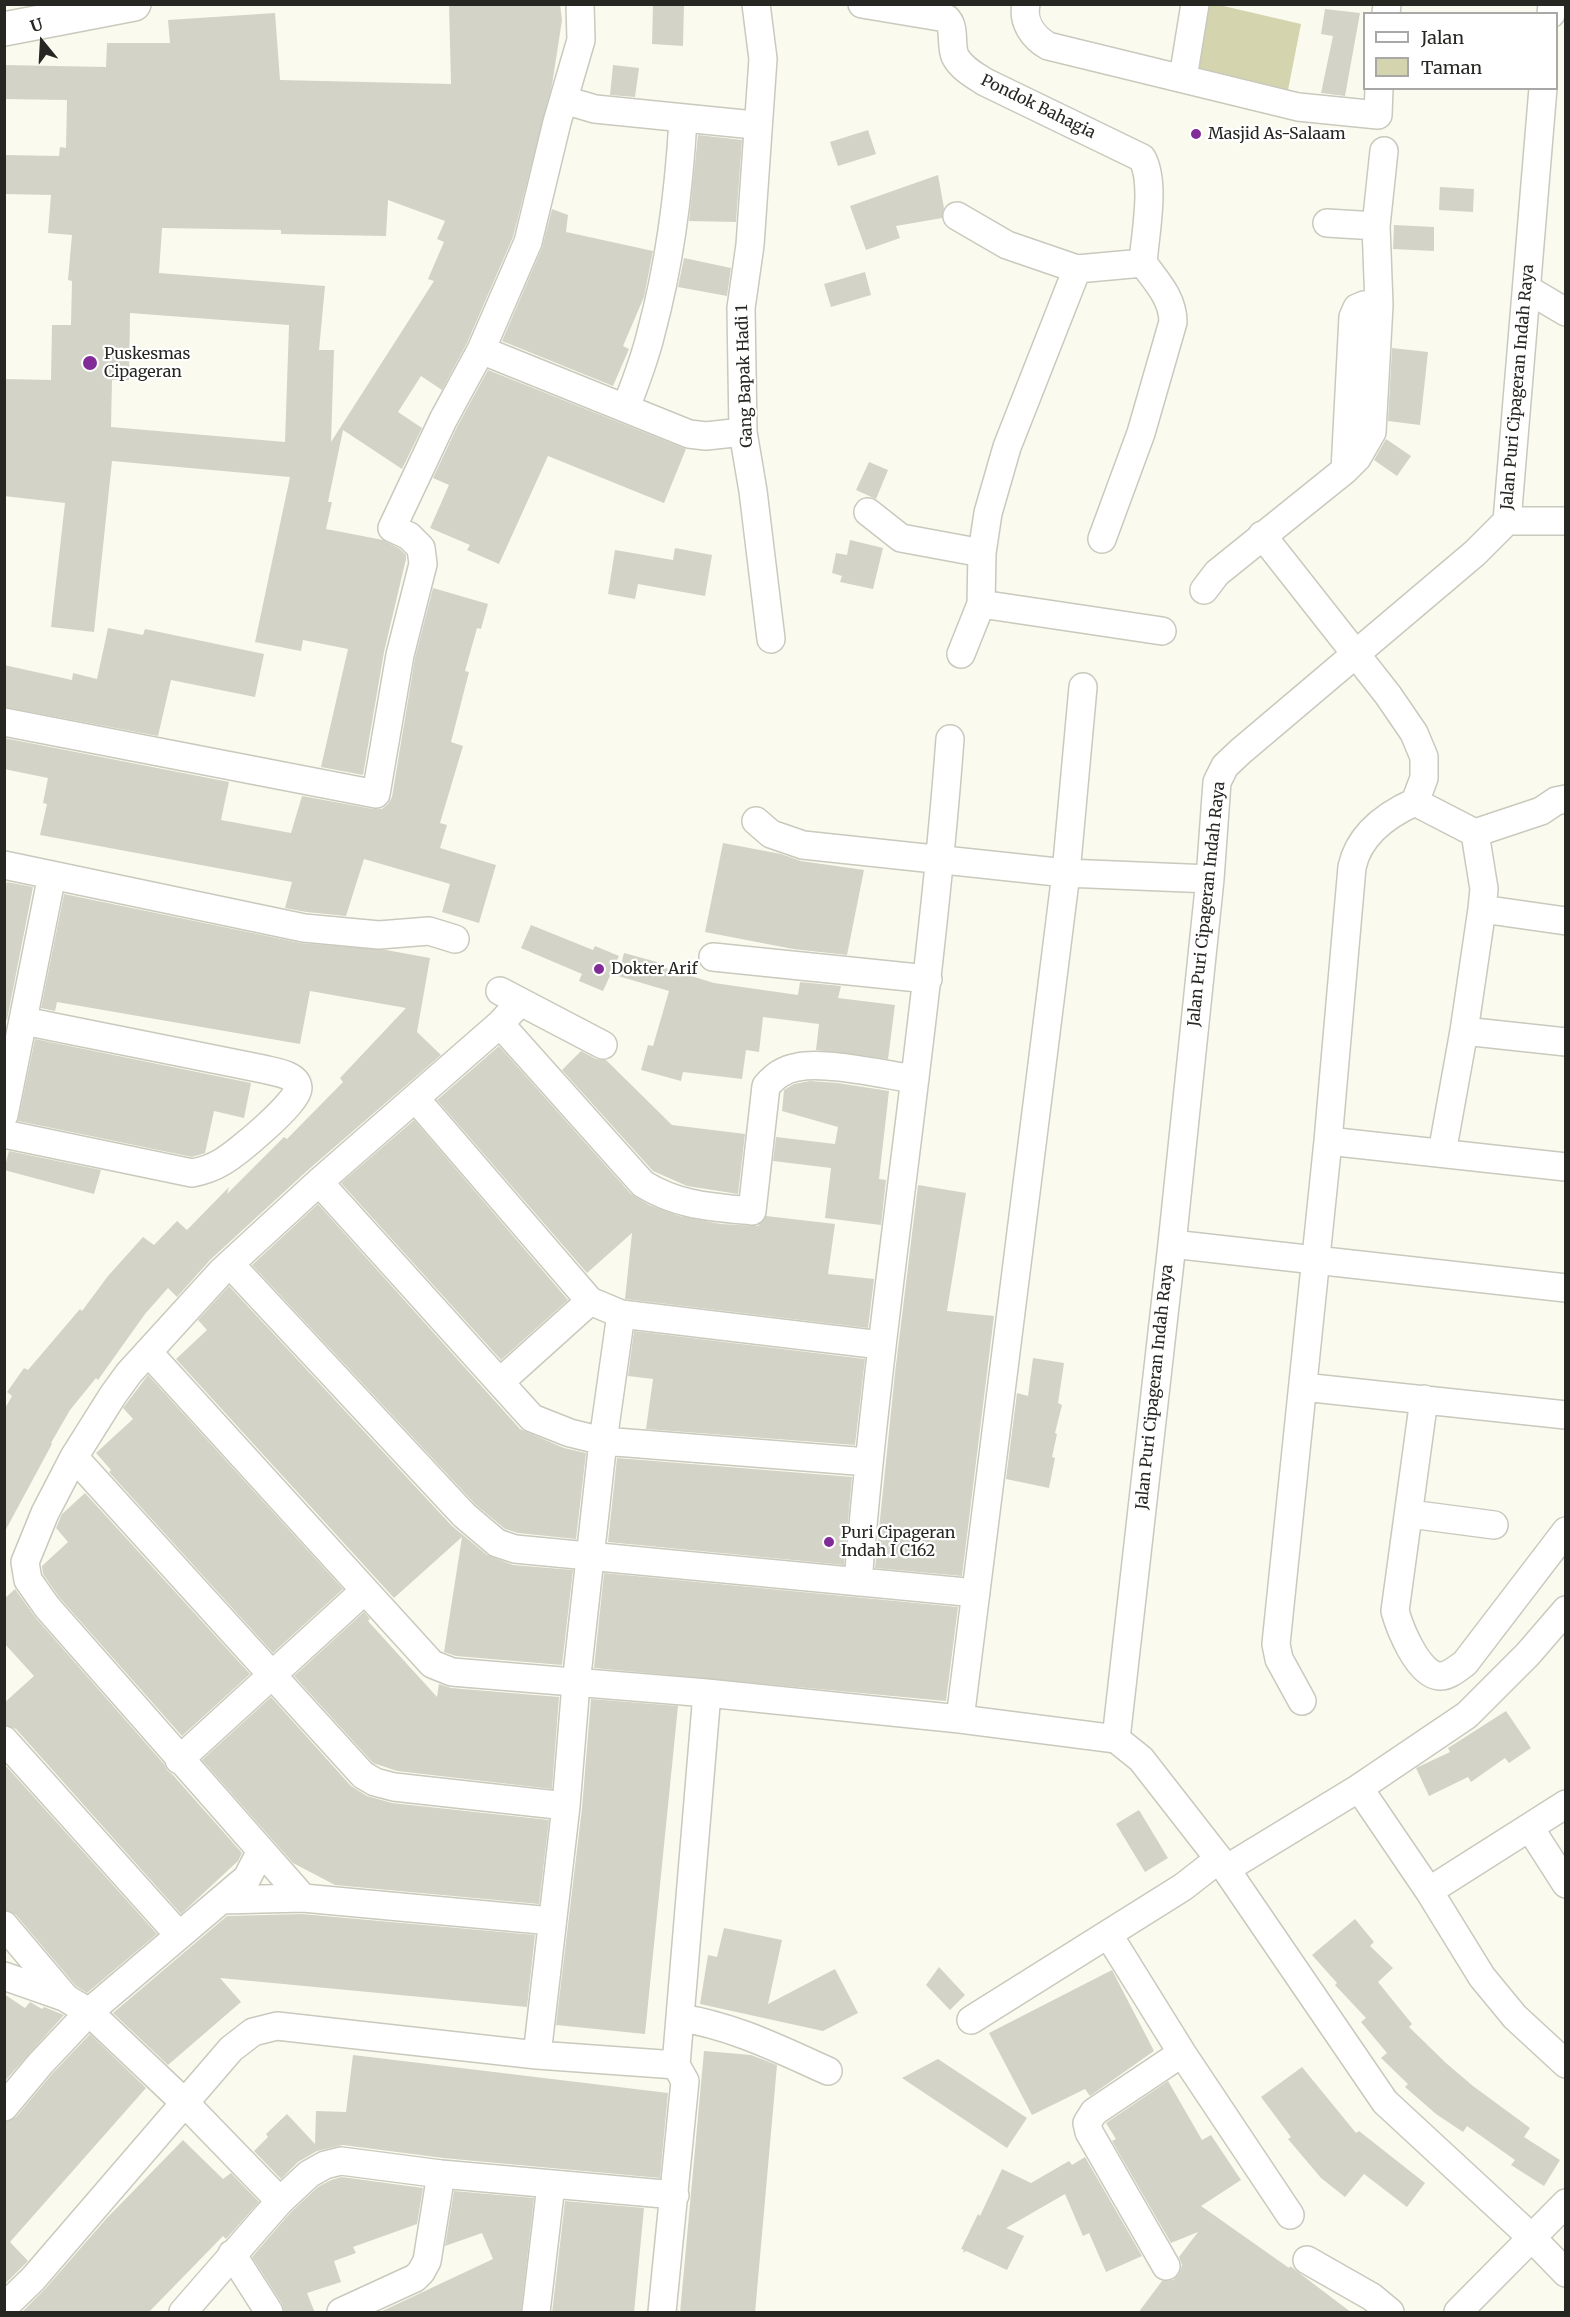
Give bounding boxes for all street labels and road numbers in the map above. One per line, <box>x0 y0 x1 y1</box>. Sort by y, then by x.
street label: Pondok Bahagia <box>978 71 1098 143</box>
street label: Jalan Puri Cipageran Indah Raya <box>1498 263 1538 511</box>
street label: Gang Bapak Hadi 1 <box>733 304 757 448</box>
street label: Jalan Puri Cipageran Indah Raya <box>1185 780 1229 1028</box>
street label: Jalan Puri Cipageran Indah Raya <box>1133 1263 1177 1511</box>

